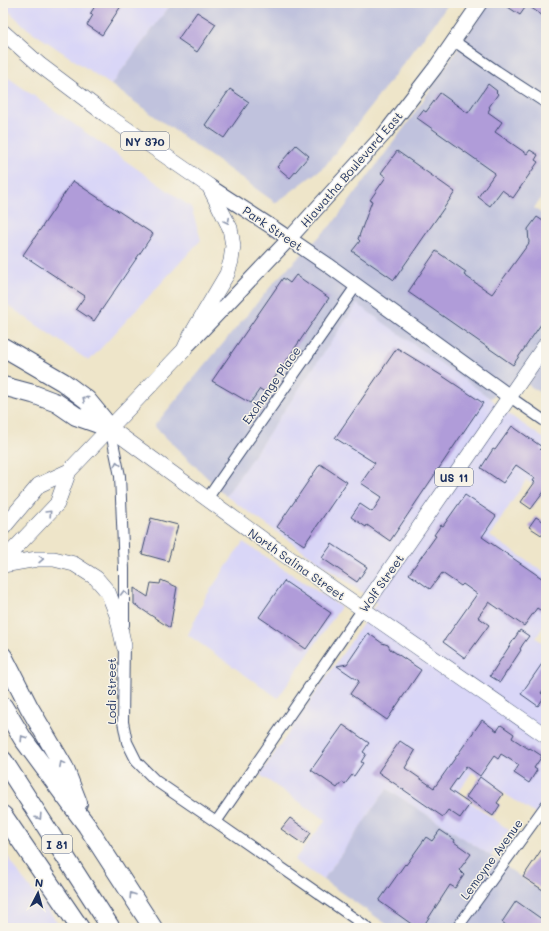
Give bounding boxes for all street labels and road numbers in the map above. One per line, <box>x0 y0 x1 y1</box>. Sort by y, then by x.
street label: Hiawatha Boulevard East <box>296 108 406 230</box>
road number: NY 370 <box>121 132 169 150</box>
street label: Park Street <box>240 202 306 254</box>
street label: Exchange Place <box>238 343 304 427</box>
road number: US 11 <box>435 468 473 486</box>
street label: North Salina Street <box>245 524 349 604</box>
street label: Wolf Street <box>355 551 407 615</box>
street label: Lodi Street <box>103 658 119 724</box>
street label: Lemoyne Avenue <box>456 815 526 903</box>
road number: I 81 <box>42 835 72 853</box>

